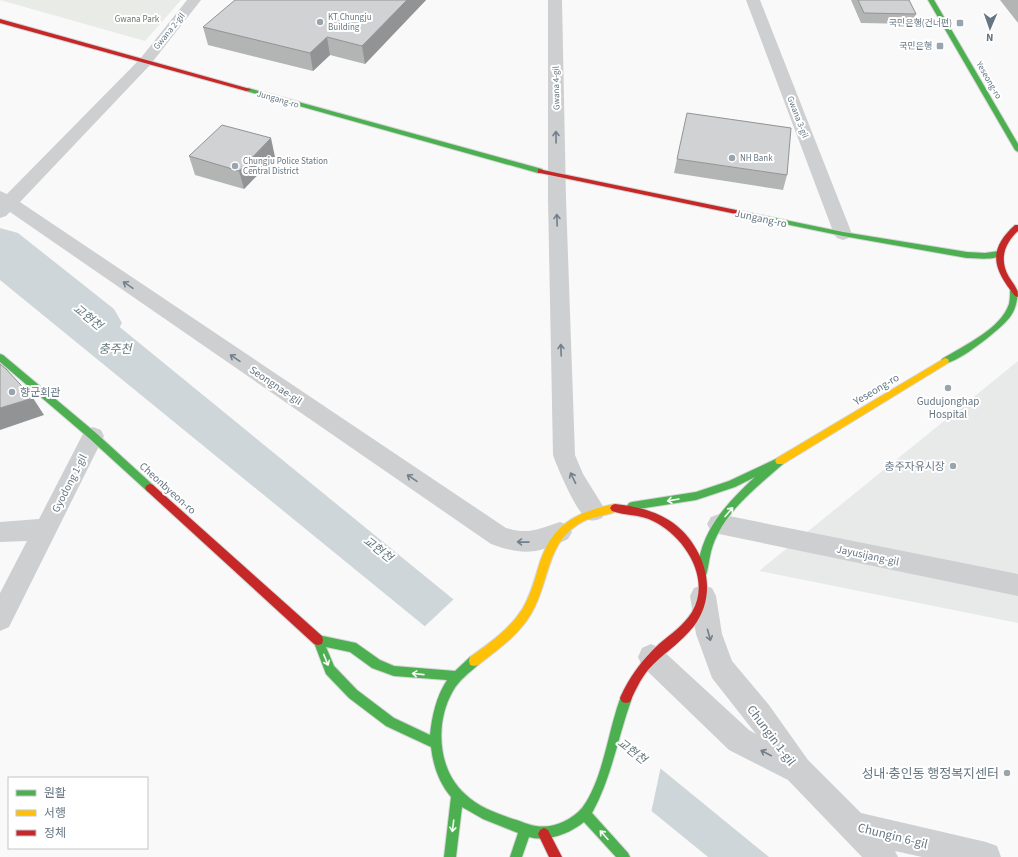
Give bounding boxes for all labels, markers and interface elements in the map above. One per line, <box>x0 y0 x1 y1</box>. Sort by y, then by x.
north arrow <box>970 8 1010 48</box>
street label: Gwana 2-gil <box>150 10 188 53</box>
place label: KT Chungju Building <box>328 11 372 34</box>
park label: Gwana Park <box>115 13 160 26</box>
marker: KT Chungju Building <box>315 17 325 27</box>
place label: 국민은행(건너편) <box>889 17 952 30</box>
marker: 국민은행(건너편) <box>955 18 965 28</box>
text: N <box>986 30 994 45</box>
place label: 국민은행 <box>899 40 932 53</box>
marker: 국민은행 <box>935 41 945 51</box>
street label: Yeseong-ro <box>972 58 1005 102</box>
street label: Gwana 4-gil <box>550 66 563 110</box>
street label: Jungang-ro <box>255 87 301 112</box>
street label: Gwana 3-gil <box>784 94 811 140</box>
one-way arrow <box>552 131 560 144</box>
place label: NH Bank <box>740 152 773 165</box>
marker: NH Bank <box>727 153 737 163</box>
place label: Chungju Police Station Central District <box>243 155 328 178</box>
marker: Chungju Police Station Central District <box>230 161 240 171</box>
street label: Jungang-ro <box>733 206 788 231</box>
one-way arrow <box>554 214 561 227</box>
one-way arrow <box>122 280 134 288</box>
water label: 교현천 <box>69 300 107 336</box>
water label: 충주천 <box>98 341 134 358</box>
one-way arrow <box>557 344 565 357</box>
one-way arrow <box>230 354 241 362</box>
street label: Seongnae-gil <box>246 362 305 409</box>
street label: Yeseong-ro <box>850 370 902 409</box>
marker: Gudujonghap Hospital <box>943 383 953 393</box>
place label: 향군회관 <box>20 385 60 400</box>
marker: 향군회관 <box>7 387 17 397</box>
place label: Gudujonghap Hospital <box>917 394 979 422</box>
street label: Gyodong 1-gil <box>48 451 91 515</box>
street label: Cheonbyeon-ro <box>136 459 199 518</box>
place label: 충주자유시장 <box>884 459 945 474</box>
marker: 충주자유시장 <box>948 461 958 471</box>
one-way arrow <box>569 472 576 484</box>
one-way arrow <box>407 474 418 482</box>
one-way arrow <box>667 496 680 504</box>
one-way arrow <box>724 507 734 517</box>
water label: 교현천 <box>359 532 398 567</box>
one-way arrow <box>517 538 530 546</box>
street label: Jayusijang-gil <box>835 542 901 569</box>
one-way arrow <box>706 628 714 641</box>
one-way arrow <box>322 653 330 665</box>
one-way arrow <box>412 670 425 678</box>
street label: Chungin 1-gil <box>742 702 800 770</box>
water label: 교현천 <box>613 734 652 769</box>
one-way arrow <box>760 749 772 757</box>
place label: 성내·충인동 행정복지센터 <box>862 765 999 783</box>
marker: 성내·충인동 행정복지센터 <box>1002 768 1012 778</box>
legend <box>8 777 148 849</box>
text: 원활 <box>44 785 66 802</box>
text: 서행 <box>44 805 66 822</box>
one-way arrow <box>450 819 457 832</box>
street label: Chungin 6-gil <box>856 819 930 853</box>
text: 정체 <box>44 825 66 842</box>
one-way arrow <box>600 830 609 841</box>

